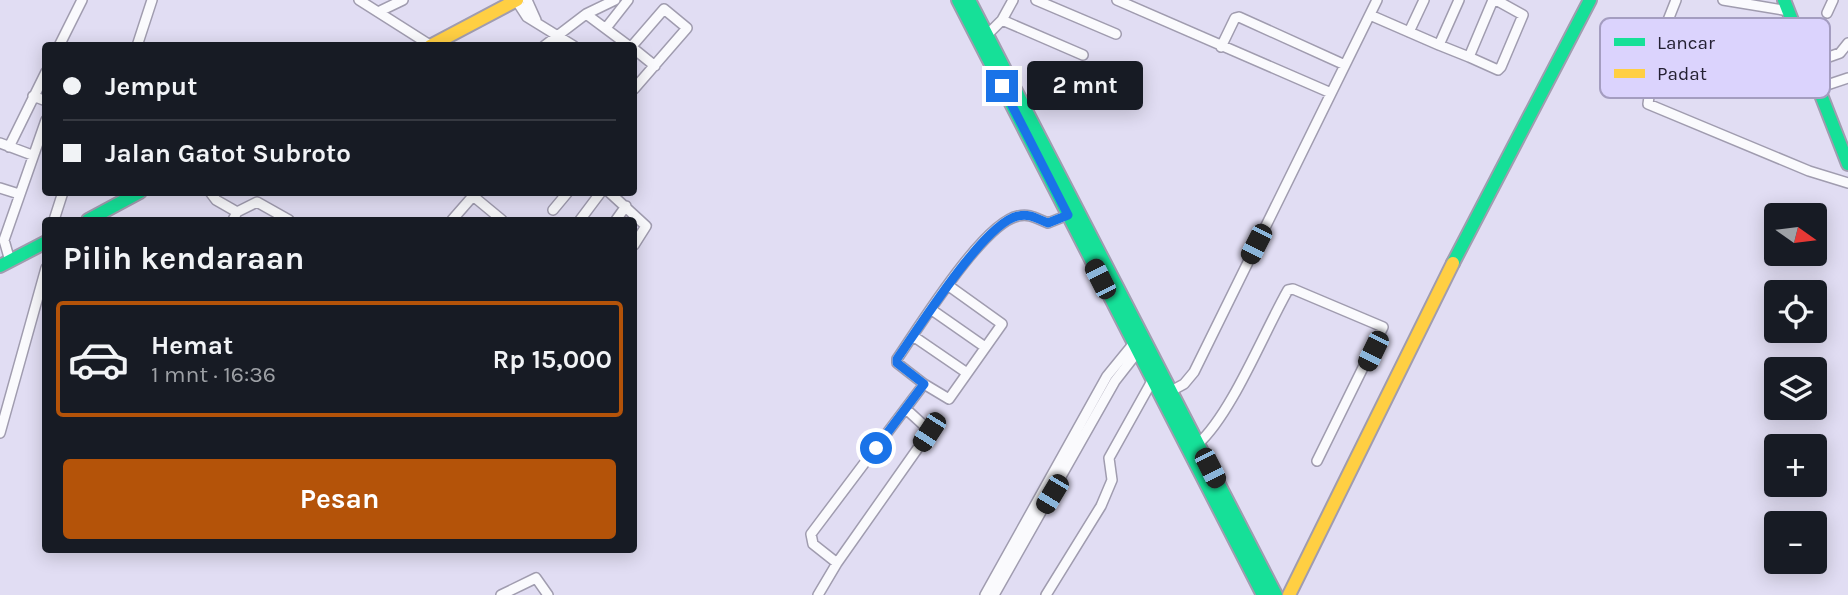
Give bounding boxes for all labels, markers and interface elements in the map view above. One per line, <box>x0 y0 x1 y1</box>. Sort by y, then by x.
legend <box>1600 18 1830 98</box>
text: Lancar <box>1657 32 1715 54</box>
callout: 2 mnt <box>1026 62 1142 110</box>
text: Padat <box>1657 63 1707 85</box>
route end <box>986 70 1018 102</box>
text: Jemput <box>105 71 197 102</box>
text: 2 mnt <box>1053 72 1117 99</box>
text: Jalan Gatot Subroto <box>105 138 351 169</box>
north arrow <box>1764 203 1827 266</box>
map controls <box>1764 203 1827 574</box>
car <box>1238 221 1275 267</box>
text: Pilih kendaraan <box>63 240 304 277</box>
car <box>1082 256 1119 302</box>
button: locate <box>1764 280 1827 343</box>
icon: car <box>67 328 130 391</box>
car <box>1355 328 1392 374</box>
text: Hemat <box>151 330 233 361</box>
text: Rp 15,000 <box>493 344 612 375</box>
button: layers <box>1764 357 1827 420</box>
text: 1 mnt · 16:36 <box>151 361 276 388</box>
car <box>909 409 950 455</box>
route start <box>860 432 892 464</box>
button: + <box>1764 434 1827 497</box>
car <box>1192 445 1229 491</box>
button: Pesan <box>63 459 616 539</box>
car <box>1033 471 1072 517</box>
button: − <box>1764 511 1827 574</box>

